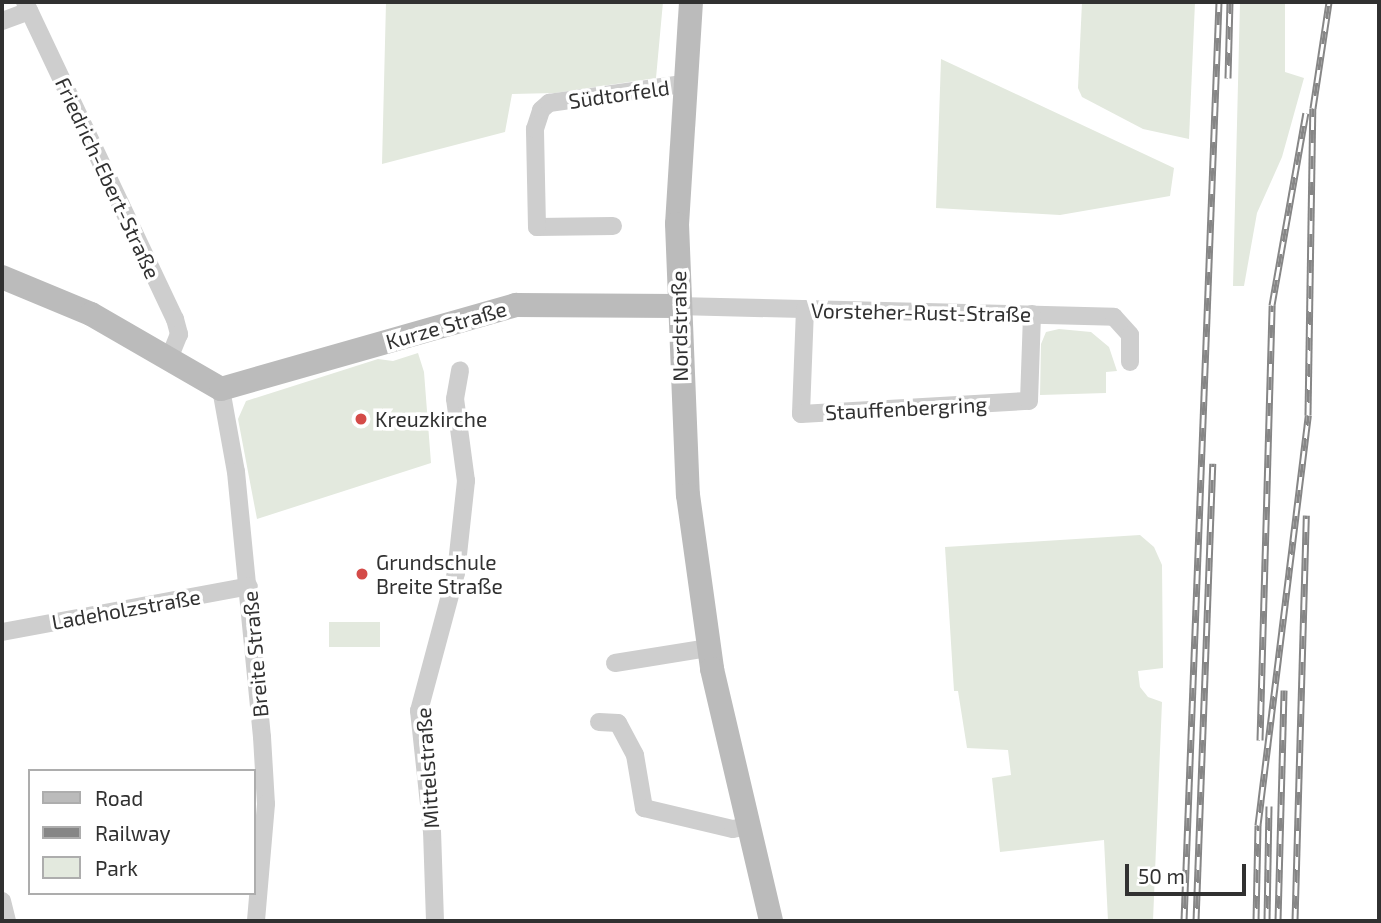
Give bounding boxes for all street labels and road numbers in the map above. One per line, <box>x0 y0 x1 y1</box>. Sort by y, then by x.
street label: Friedrich-Ebert-Straße <box>50 73 166 283</box>
street label: Südtorfeld <box>567 74 671 114</box>
street label: Nordstraße <box>665 270 693 382</box>
street label: Kurze Straße <box>383 296 509 354</box>
street label: Vorsteher-Rust-Straße <box>811 297 1031 327</box>
street label: Stauffenbergring <box>824 391 988 425</box>
street label: Ladeholzstraße <box>50 584 202 634</box>
street label: Breite Straße <box>237 590 273 718</box>
street label: Mittelstraße <box>410 707 444 829</box>

